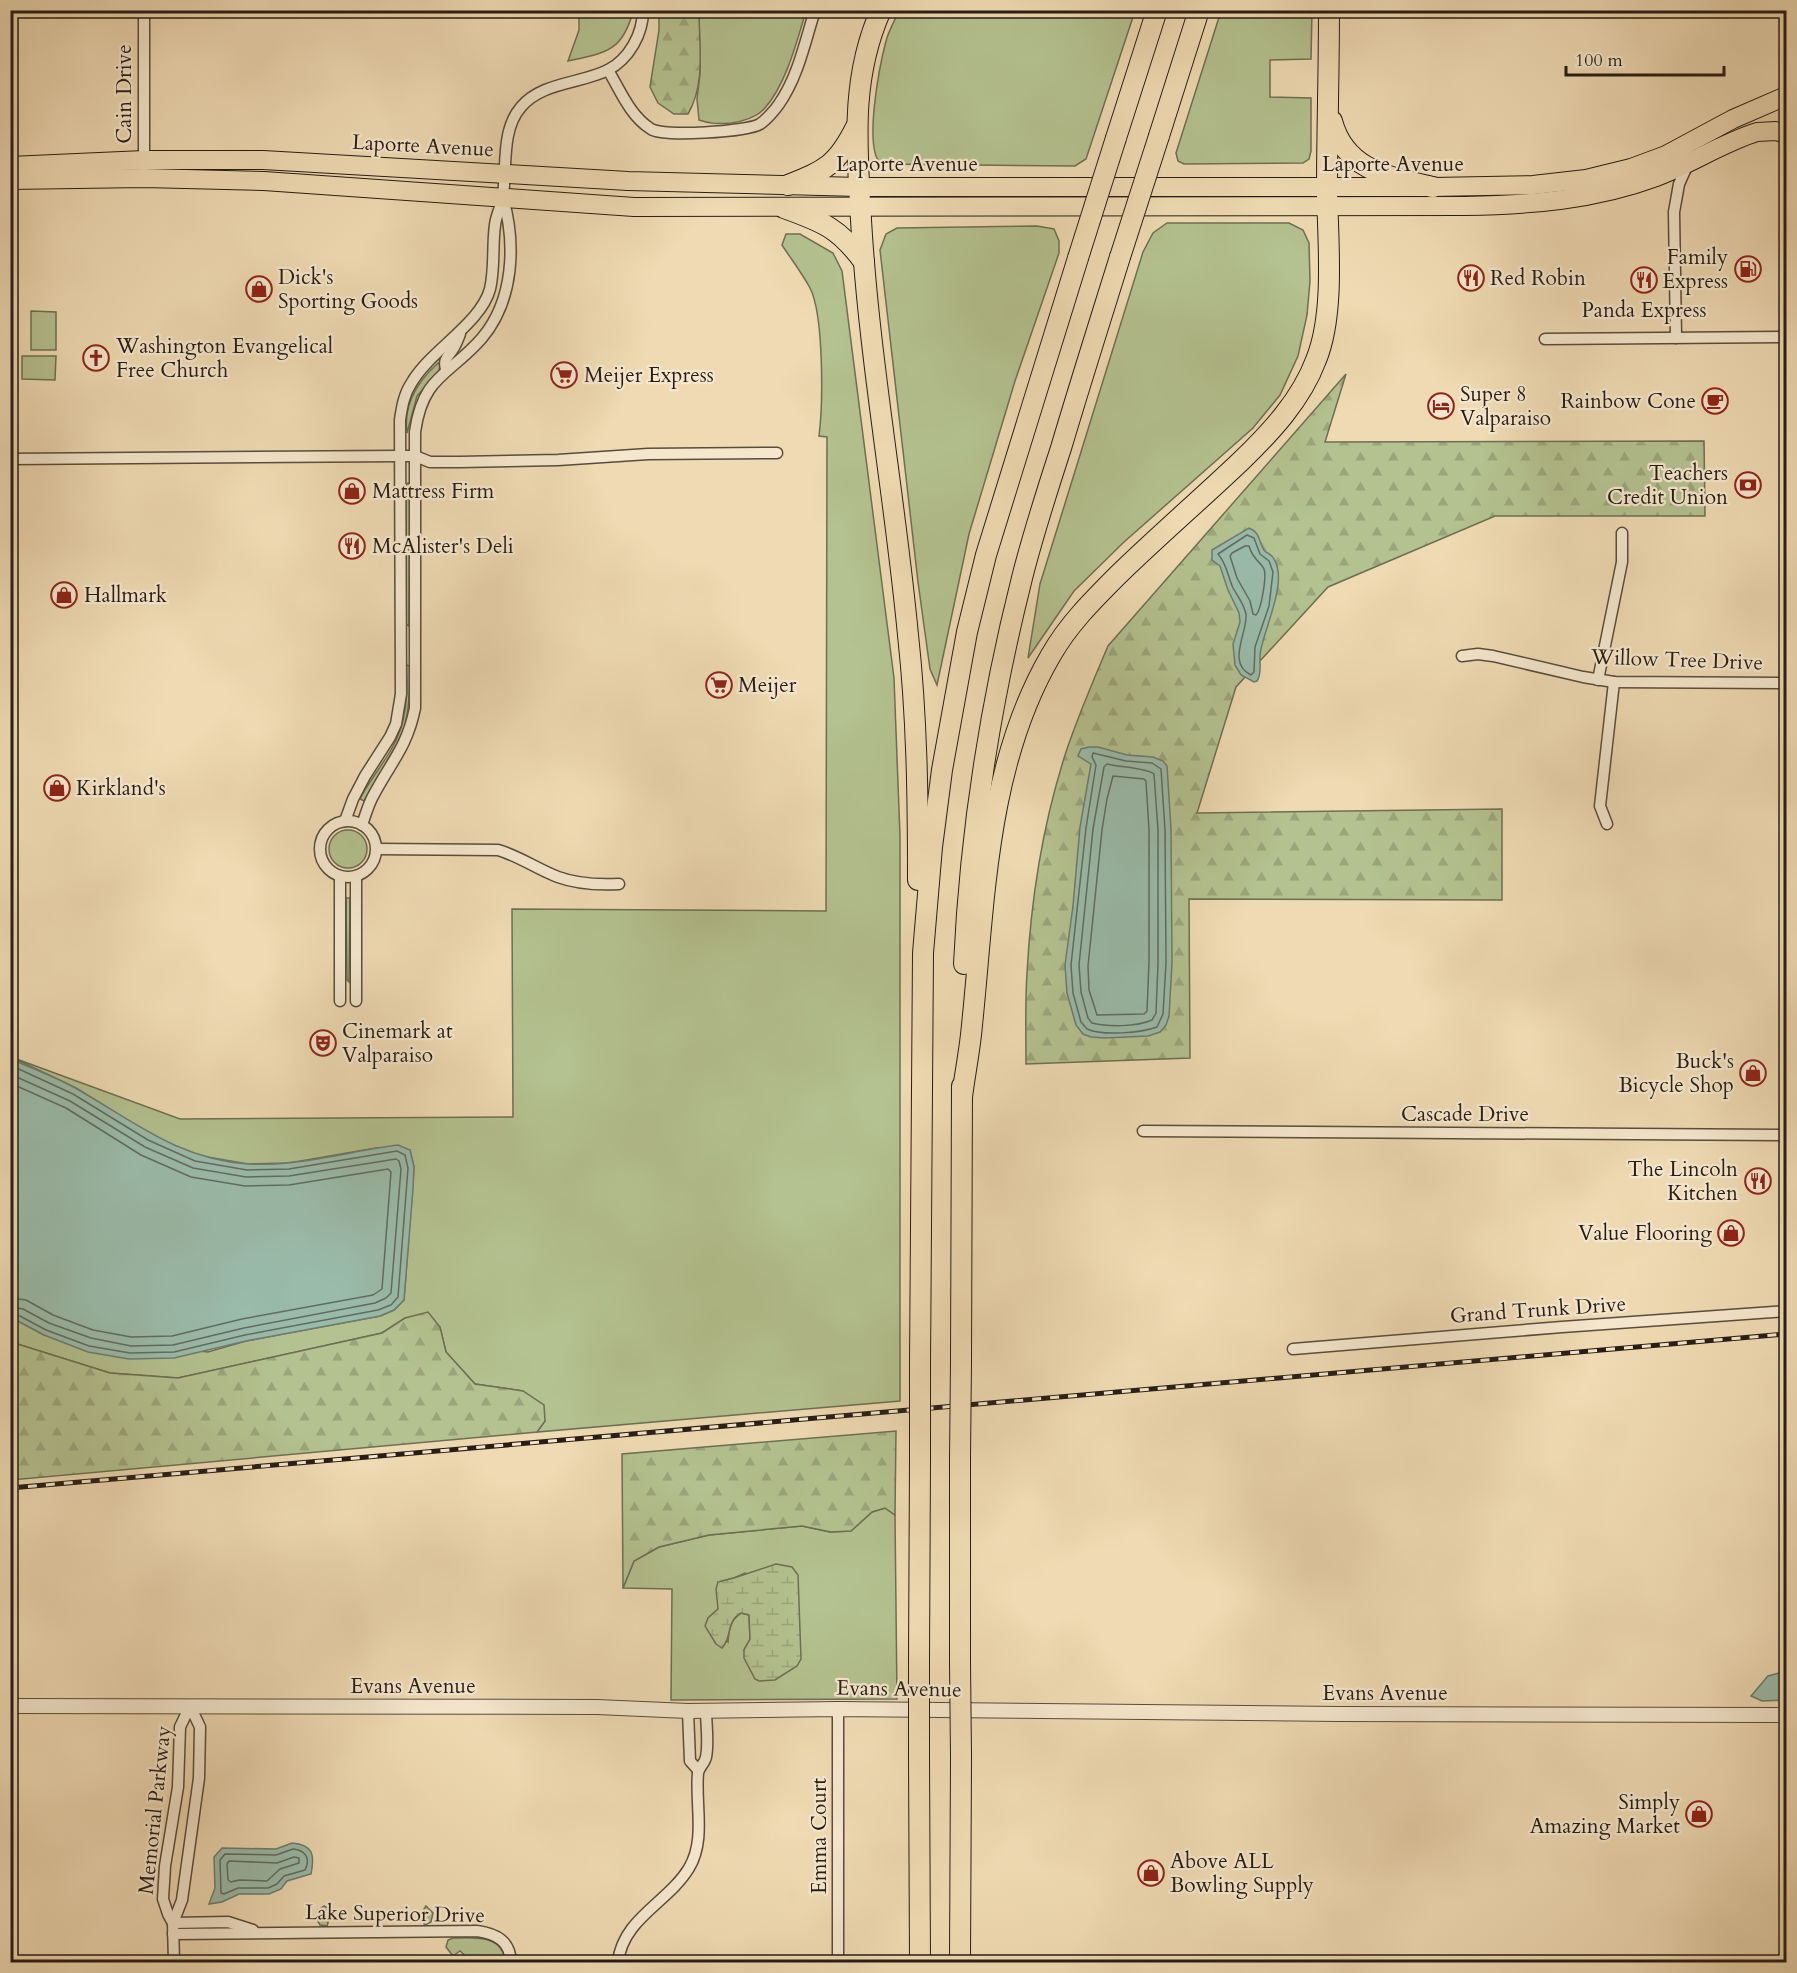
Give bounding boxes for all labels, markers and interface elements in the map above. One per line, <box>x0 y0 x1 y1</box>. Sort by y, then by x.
scale bar <box>1566 39 1724 77</box>
street label: Cain Drive <box>110 44 139 144</box>
text: 100 m <box>1575 48 1623 73</box>
street label: Laporte Avenue <box>351 128 495 164</box>
street label: Laporte Avenue <box>836 150 978 179</box>
street label: Laporte Avenue <box>1322 150 1464 179</box>
place label: Family Express <box>1662 243 1728 296</box>
fuel station icon: Family Express <box>1733 254 1763 284</box>
place label: Dick's Sporting Goods <box>278 263 418 316</box>
restaurant icon: Red Robin <box>1456 263 1486 293</box>
place label: Red Robin <box>1490 264 1586 293</box>
restaurant icon: Panda Express <box>1629 265 1659 295</box>
shop icon: Dick's Sporting Goods <box>244 274 274 304</box>
place label: Panda Express <box>1581 296 1707 325</box>
place label: Washington Evangelical Free Church <box>115 332 333 385</box>
church icon: Washington Evangelical Free Church <box>81 343 111 373</box>
supermarket icon: Meijer Express <box>549 360 579 390</box>
place label: Meijer Express <box>584 361 714 390</box>
place label: Super 8 Valparaiso <box>1460 380 1551 433</box>
cafe icon: Rainbow Cone <box>1700 386 1730 416</box>
place label: Rainbow Cone <box>1561 387 1696 416</box>
hotel icon: Super 8 Valparaiso <box>1426 391 1456 421</box>
place label: Teachers Credit Union <box>1607 459 1728 512</box>
bank icon: Teachers Credit Union <box>1733 470 1763 500</box>
shop icon: Mattress Firm <box>337 476 367 506</box>
place label: Mattress Firm <box>372 477 495 506</box>
restaurant icon: McAlister's Deli <box>337 531 367 561</box>
place label: McAlister's Deli <box>372 532 514 561</box>
shop icon: Hallmark <box>49 580 79 610</box>
place label: Hallmark <box>84 581 168 610</box>
street label: Willow Tree Drive <box>1589 642 1764 677</box>
supermarket icon: Meijer <box>704 670 734 700</box>
place label: Meijer <box>738 671 797 700</box>
shop icon: Kirkland's <box>42 773 72 803</box>
place label: Kirkland's <box>76 774 166 803</box>
place label: Cinemark at Valparaiso <box>342 1017 453 1070</box>
theatre icon: Cinemark at Valparaiso <box>308 1028 338 1058</box>
place label: Buck's Bicycle Shop <box>1618 1047 1734 1100</box>
shop icon: Buck's Bicycle Shop <box>1738 1058 1768 1088</box>
street label: Cascade Drive <box>1401 1100 1529 1129</box>
place label: The Lincoln Kitchen <box>1627 1155 1738 1208</box>
restaurant icon: The Lincoln Kitchen <box>1743 1166 1773 1196</box>
shop icon: Value Flooring <box>1716 1218 1746 1248</box>
place label: Value Flooring <box>1578 1219 1712 1248</box>
street label: Grand Trunk Drive <box>1449 1289 1627 1331</box>
street label: Evans Avenue <box>350 1672 476 1701</box>
street label: Evans Avenue <box>836 1673 962 1705</box>
street label: Evans Avenue <box>1322 1679 1448 1708</box>
street label: Memorial Parkway <box>132 1724 178 1896</box>
street label: Emma Court <box>805 1777 834 1894</box>
place label: Simply Amazing Market <box>1530 1788 1680 1841</box>
shop icon: Simply Amazing Market <box>1684 1799 1714 1829</box>
place label: Above ALL Bowling Supply <box>1170 1847 1314 1900</box>
shop icon: Above ALL Bowling Supply <box>1136 1858 1166 1888</box>
street label: Lake Superior Drive <box>305 1898 485 1930</box>

